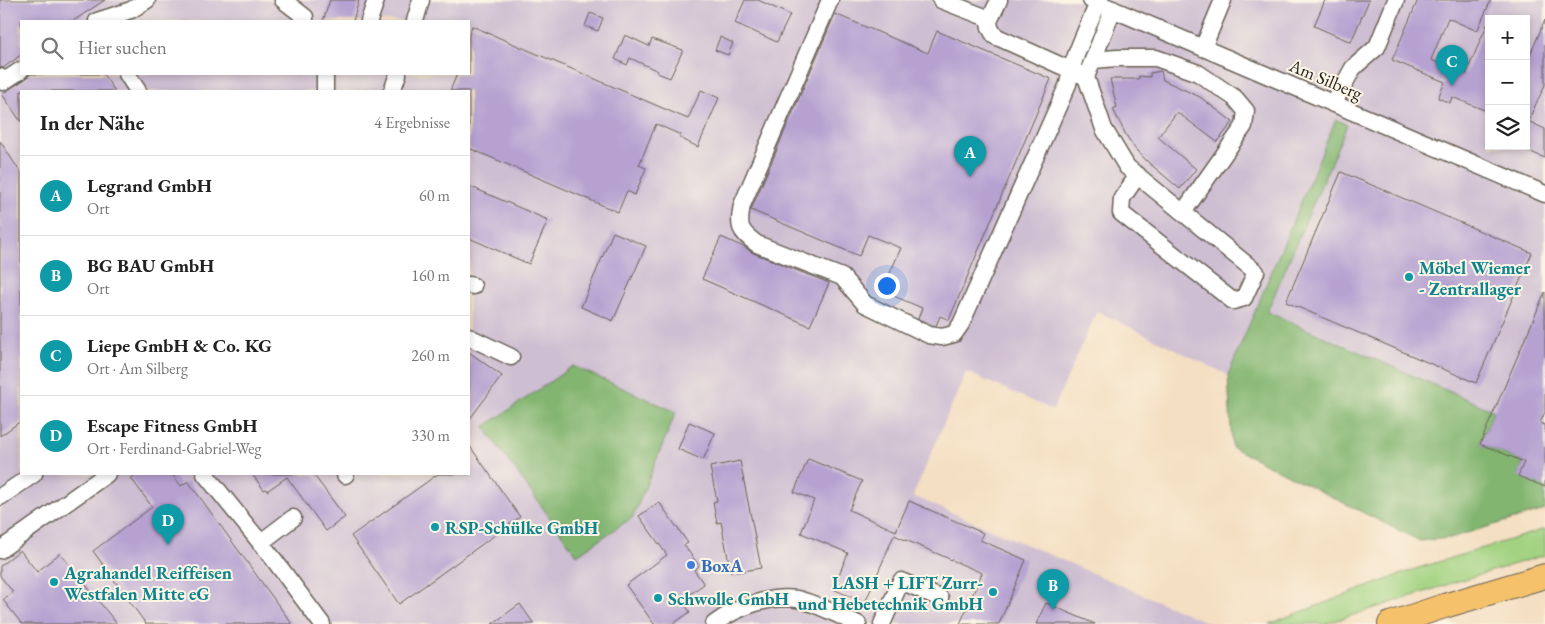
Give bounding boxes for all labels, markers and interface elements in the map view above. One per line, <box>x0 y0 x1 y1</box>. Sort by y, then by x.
map controls <box>1485 15 1530 150</box>
button: + <box>1485 15 1530 60</box>
search box <box>20 20 470 75</box>
icon: search <box>38 34 66 62</box>
text: Hier suchen <box>78 35 167 60</box>
pin: C <box>1436 45 1468 86</box>
street label: Am Silberg <box>1285 53 1366 105</box>
button: − <box>1485 60 1530 105</box>
button: layers <box>1485 105 1530 150</box>
text: In der Nähe <box>40 109 145 136</box>
text: 4 Ergebnisse <box>374 112 450 133</box>
pin: A <box>954 136 986 177</box>
text: Legrand GmbH <box>87 173 212 198</box>
text: A <box>50 185 62 206</box>
text: 60 m <box>419 185 450 206</box>
text: Ort <box>87 198 110 219</box>
text: BG BAU GmbH <box>87 253 214 278</box>
place label: Möbel Wiemer - Zentrallager <box>1419 256 1531 300</box>
text: B <box>51 265 61 286</box>
text: 160 m <box>411 265 450 286</box>
marker: Möbel Wiemer - Zentrallager <box>1403 271 1415 283</box>
your location <box>874 273 900 299</box>
text: Ort <box>87 278 110 299</box>
text: Liepe GmbH & Co. KG <box>87 333 272 358</box>
text: C <box>50 345 62 366</box>
text: 260 m <box>411 345 450 366</box>
text: Ort · Am Silberg <box>87 358 188 379</box>
text: Escape Fitness GmbH <box>87 413 258 438</box>
text: D <box>50 425 62 446</box>
text: 330 m <box>411 425 450 446</box>
text: Ort · Ferdinand-Gabriel-Weg <box>87 438 261 459</box>
pin: D <box>152 504 184 545</box>
place label: RSP-Schülke GmbH <box>445 516 599 539</box>
marker: RSP-Schülke GmbH <box>429 521 441 533</box>
place label: BoxA <box>701 554 744 577</box>
marker: BoxA <box>685 559 697 571</box>
place label: Agrahandel Reiffeisen Westfalen Mitte eG <box>63 561 232 605</box>
pin: B <box>1037 569 1069 610</box>
place label: LASH + LIFT Zurr- und Hebetechnik GmbH <box>797 571 984 615</box>
marker: Agrahandel Reiffeisen Westfalen Mitte eG <box>48 576 60 588</box>
marker: LASH + LIFT Zurr- und Hebetechnik GmbH <box>987 586 999 598</box>
place label: Schwolle GmbH <box>668 587 790 610</box>
marker: Schwolle GmbH <box>652 592 664 604</box>

